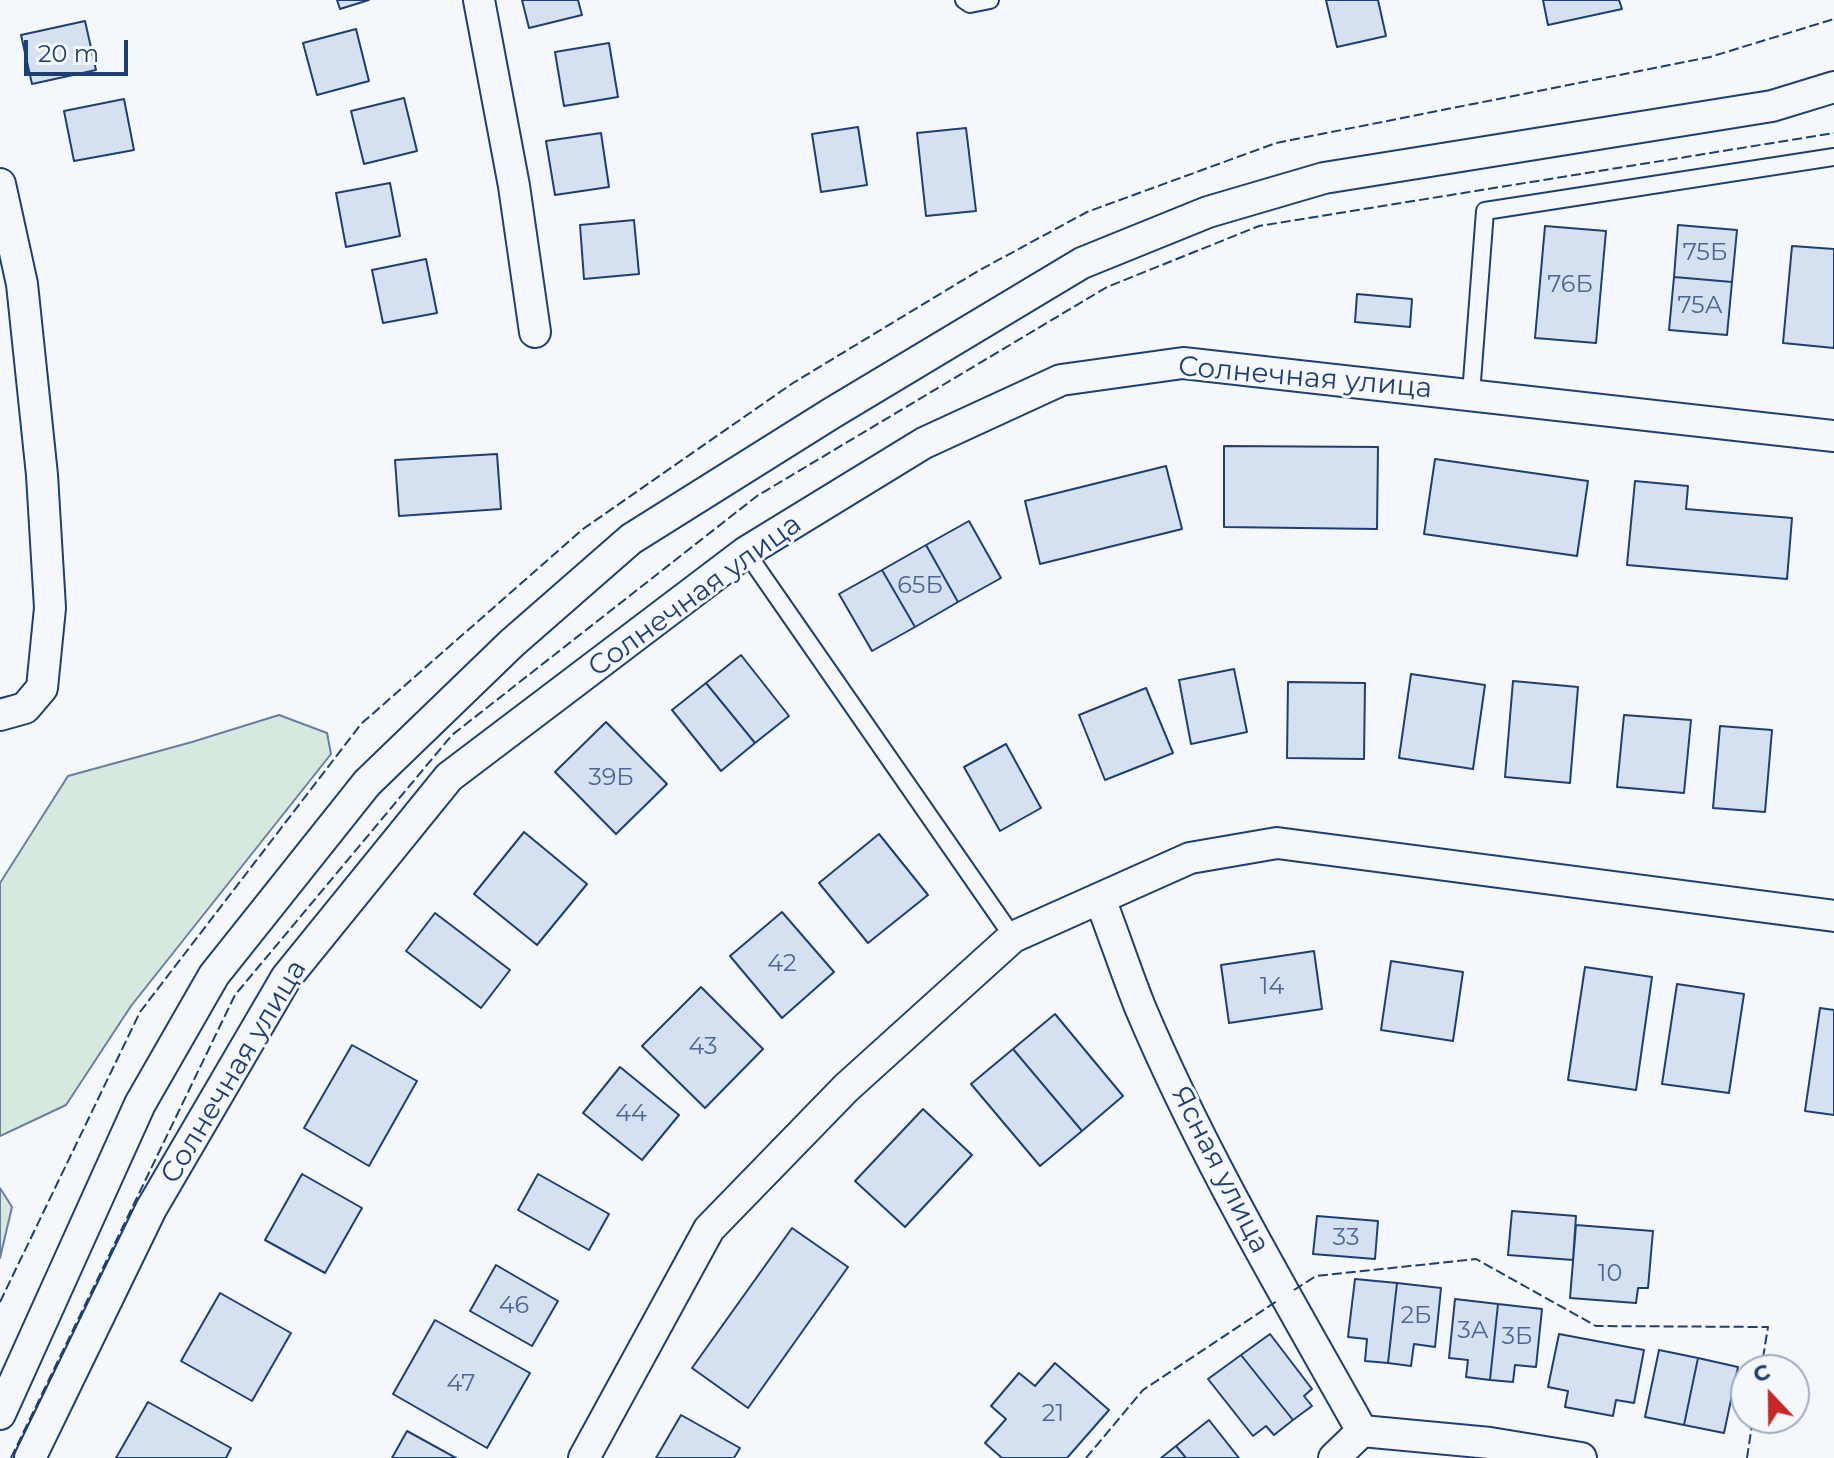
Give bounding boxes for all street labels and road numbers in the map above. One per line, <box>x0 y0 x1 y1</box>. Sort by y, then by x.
street label: Солнечная улица <box>1177 350 1433 406</box>
street label: Солнечная улица <box>582 508 808 684</box>
street label: Солнечная улица <box>154 954 314 1190</box>
street label: Ясная улица <box>1163 1081 1277 1259</box>

